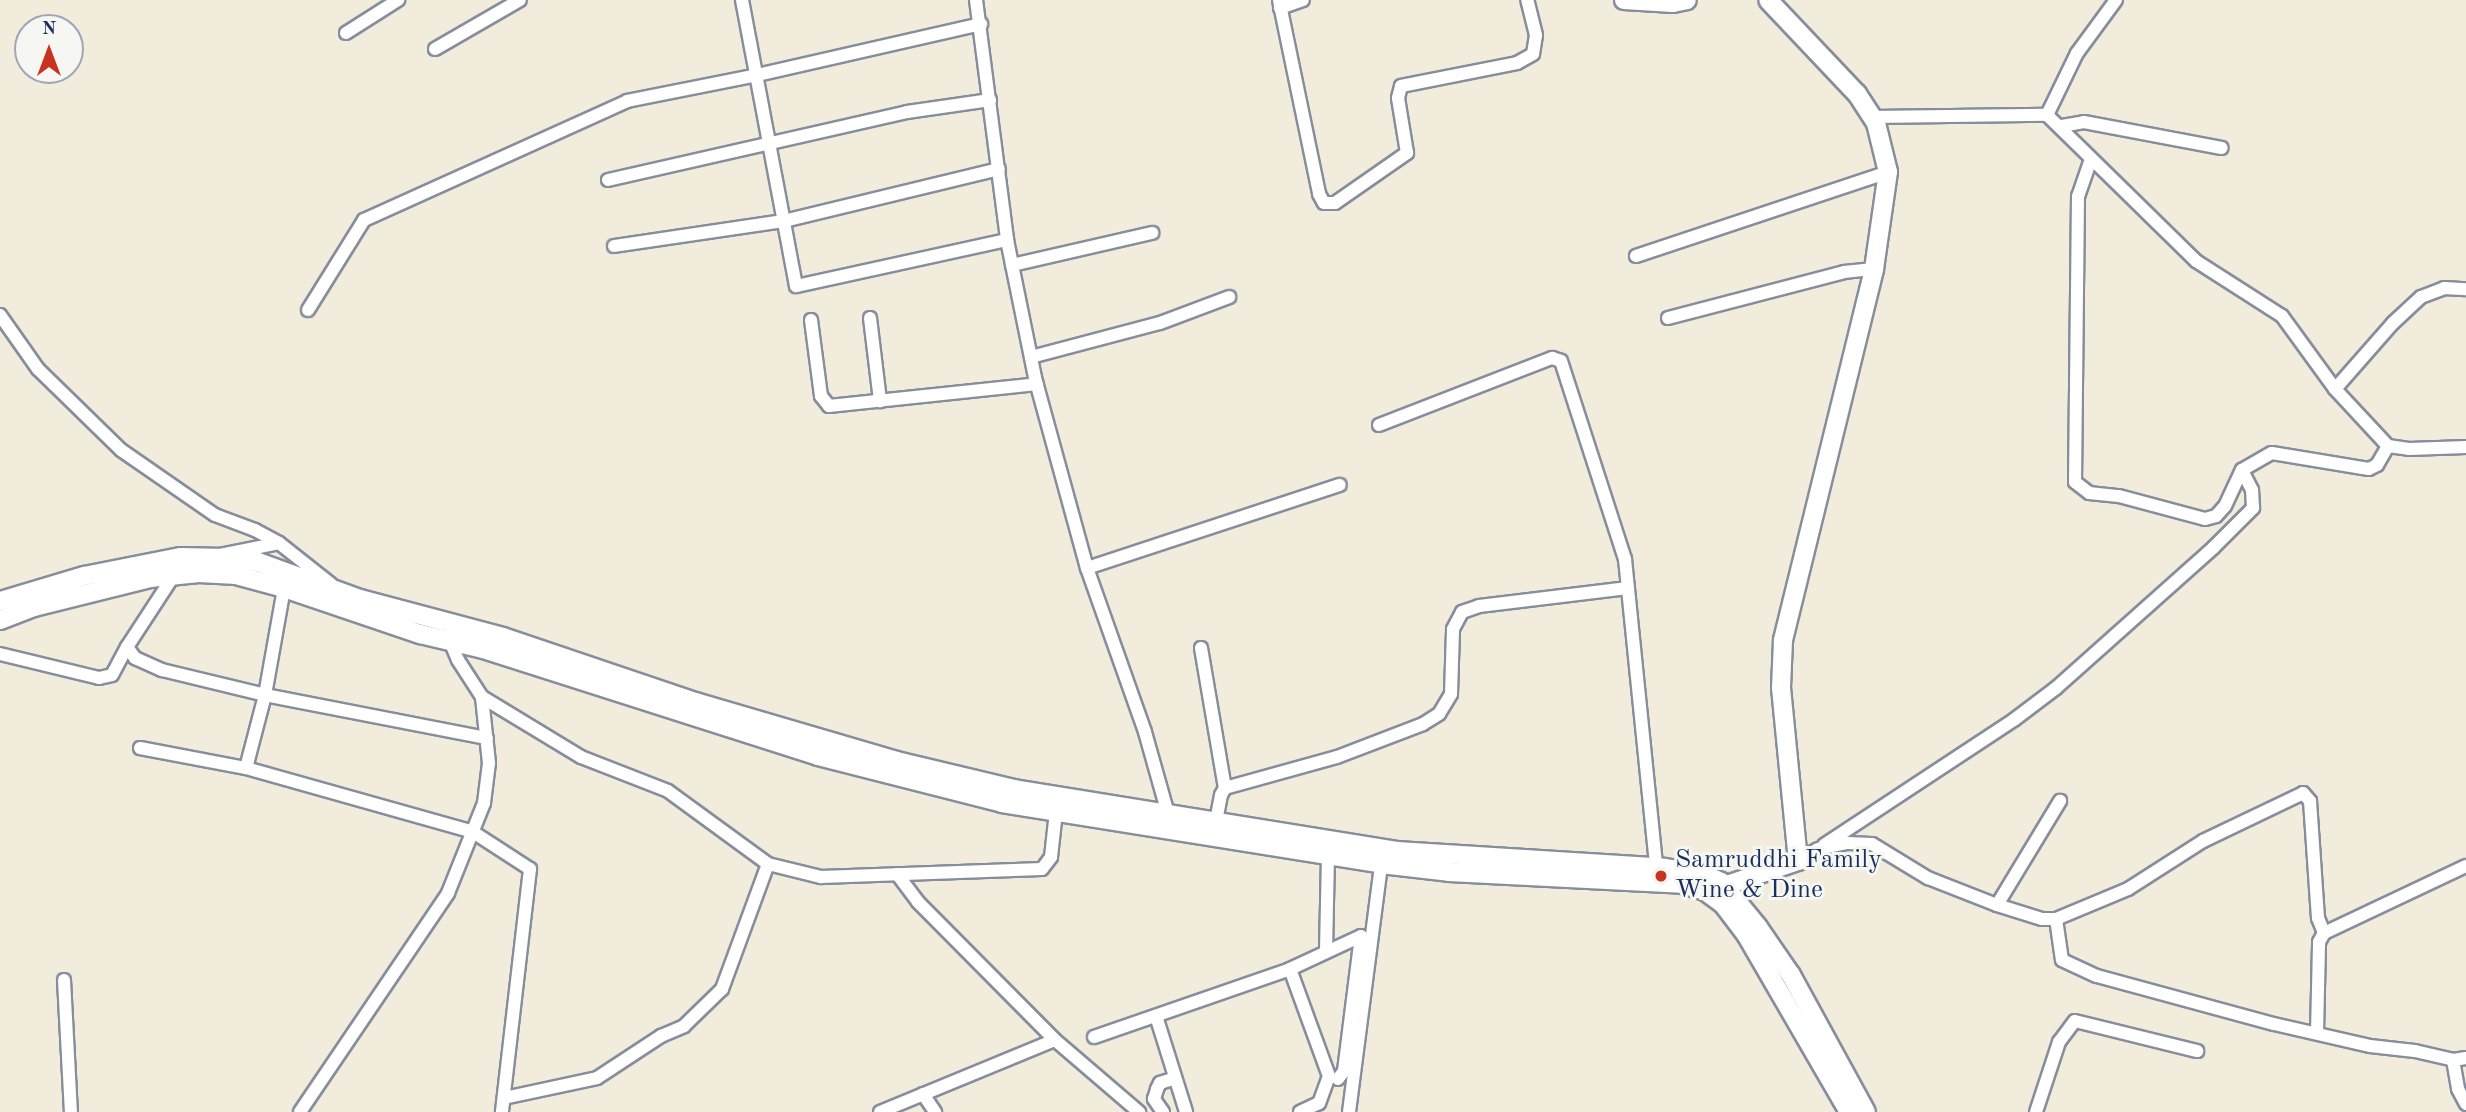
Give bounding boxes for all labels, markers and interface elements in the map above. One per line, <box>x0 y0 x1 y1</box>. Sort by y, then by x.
north arrow <box>14 14 84 84</box>
text: N <box>42 20 56 39</box>
place label: Samruddhi Family Wine & Dine <box>1675 845 1882 906</box>
marker: Samruddhi Family Wine & Dine <box>1653 868 1669 884</box>

